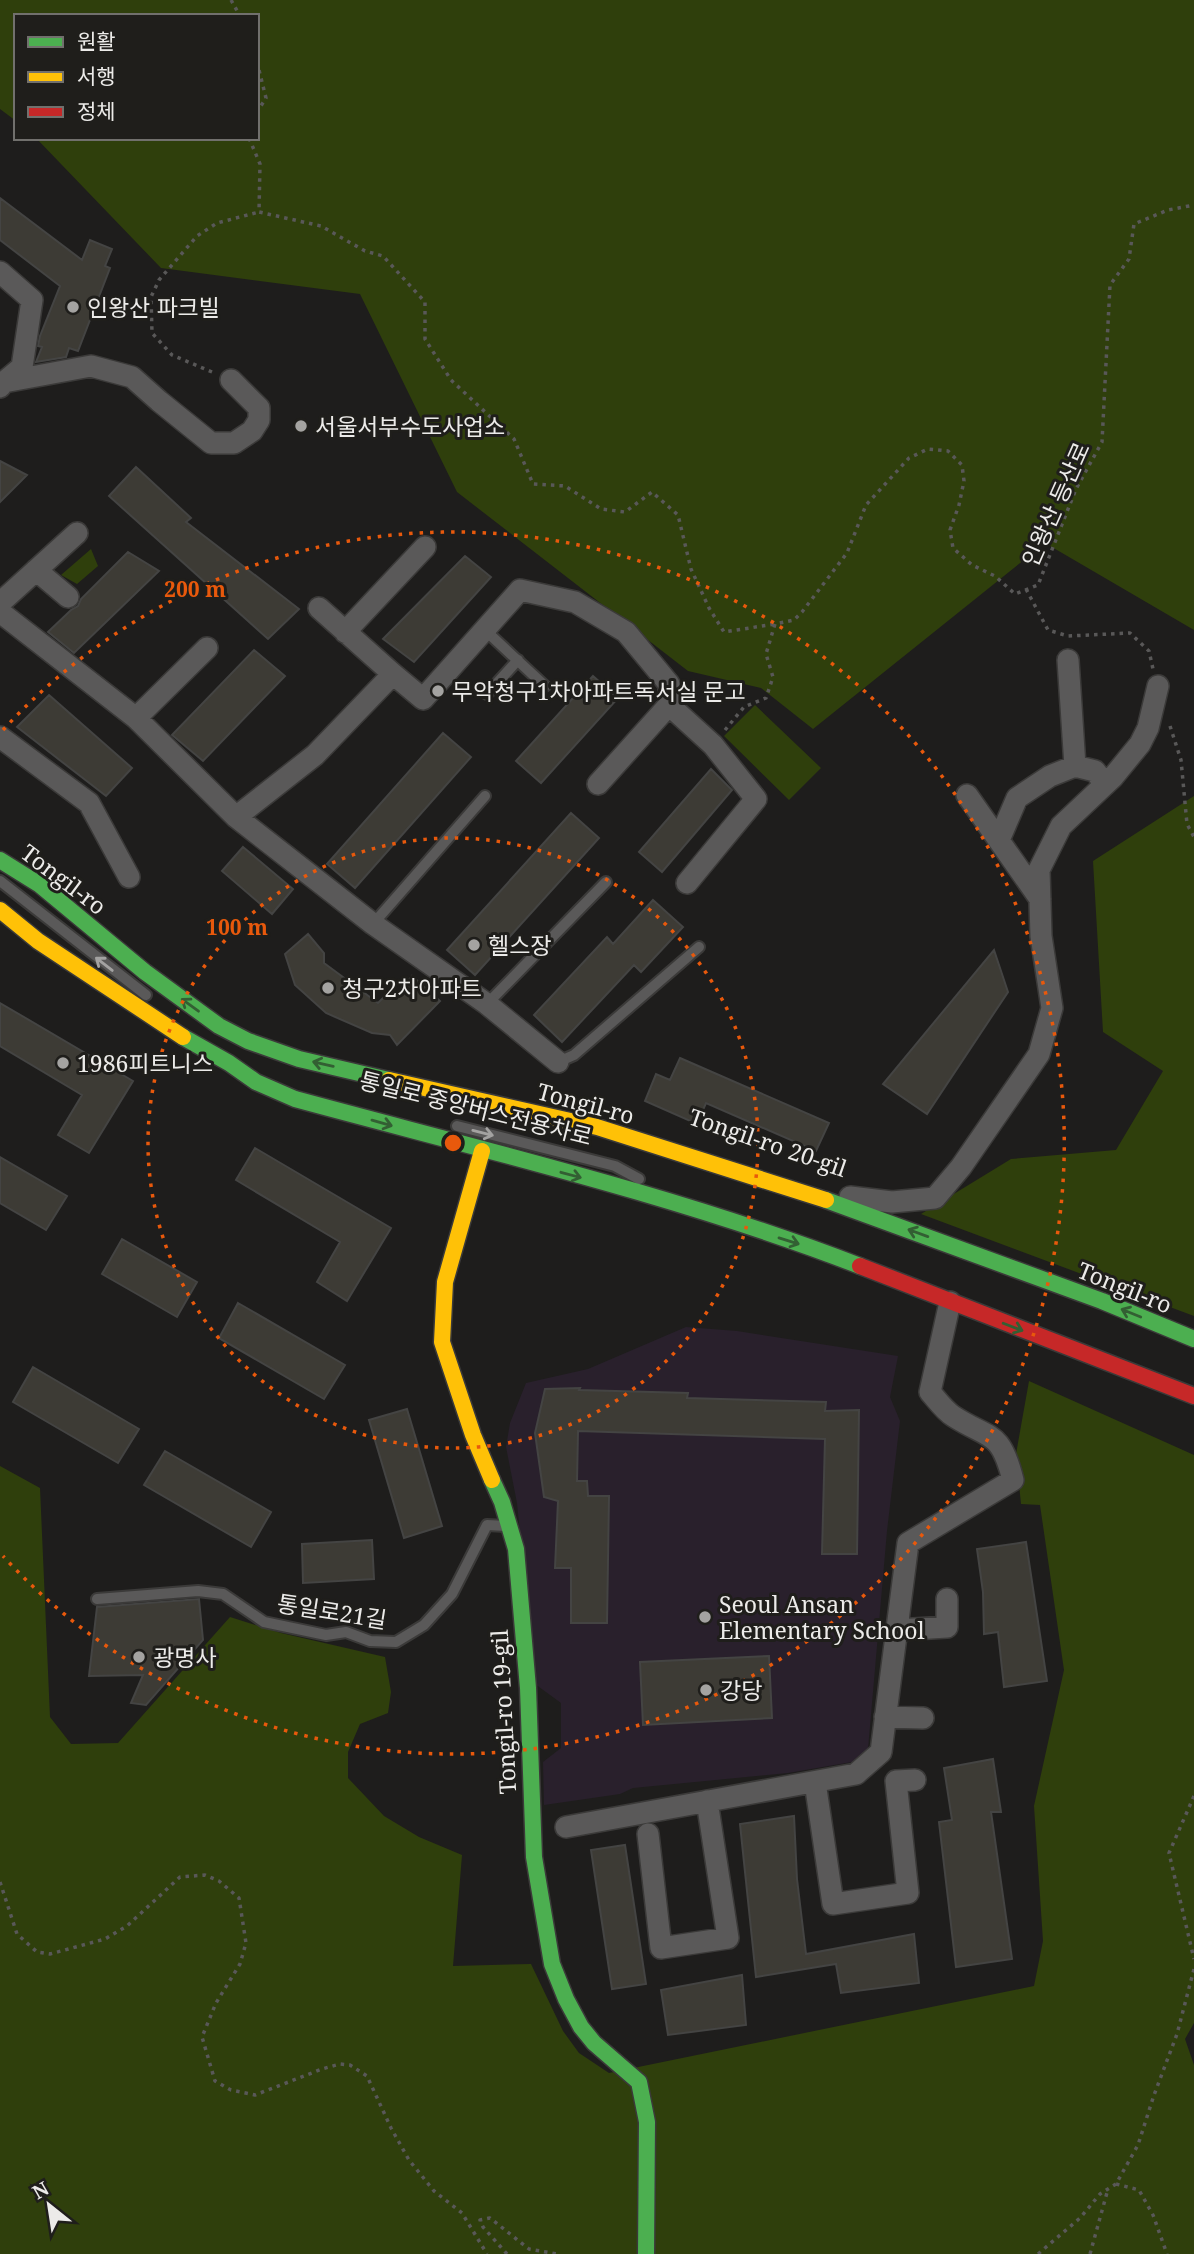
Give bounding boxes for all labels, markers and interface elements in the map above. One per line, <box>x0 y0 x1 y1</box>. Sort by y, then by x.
legend <box>14 14 259 140</box>
text: 원활 <box>77 27 116 55</box>
text: 서행 <box>77 62 116 90</box>
text: 정체 <box>77 97 116 125</box>
place label: 인왕산 파크빌 <box>87 291 220 323</box>
marker: 인왕산 파크빌 <box>65 299 81 315</box>
place label: 서울서부수도사업소 <box>315 410 505 442</box>
marker: 서울서부수도사업소 <box>293 418 309 434</box>
street label: 인왕산 등산로 <box>1013 437 1097 571</box>
text: 200 m <box>164 575 226 603</box>
place label: 무악청구1차아파트독서실 문고 <box>452 675 746 707</box>
marker: 무악청구1차아파트독서실 문고 <box>430 683 446 699</box>
street label: Tongil-ro <box>15 836 113 922</box>
text: 100 m <box>206 913 268 941</box>
place label: 헬스장 <box>488 929 551 961</box>
marker: 헬스장 <box>466 937 482 953</box>
one-way arrow <box>96 957 114 972</box>
place label: 청구2차아파트 <box>342 972 482 1004</box>
marker: 청구2차아파트 <box>320 980 336 996</box>
one-way arrow <box>181 998 200 1012</box>
place label: 1986피트니스 <box>77 1047 213 1079</box>
marker: 1986피트니스 <box>55 1055 71 1071</box>
one-way arrow <box>312 1057 335 1071</box>
street label: 통일로 중앙버스전용차로 <box>356 1064 596 1152</box>
street label: Tongil-ro <box>534 1075 638 1131</box>
street label: Tongil-ro 20-gil <box>685 1100 851 1184</box>
one-way arrow <box>371 1118 393 1131</box>
one-way arrow <box>471 1127 494 1140</box>
centre of rings <box>441 1131 465 1155</box>
one-way arrow <box>560 1169 582 1182</box>
one-way arrow <box>907 1226 929 1238</box>
one-way arrow <box>778 1235 800 1248</box>
street label: Tongil-ro <box>1073 1254 1177 1320</box>
one-way arrow <box>1121 1306 1142 1319</box>
one-way arrow <box>1001 1322 1023 1334</box>
street label: 통일로21길 <box>275 1587 389 1635</box>
place label: Seoul Ansan Elementary School <box>719 1588 925 1646</box>
marker: Seoul Ansan Elementary School <box>697 1609 713 1625</box>
street label: Tongil-ro 19-gil <box>483 1629 523 1795</box>
place label: 광명사 <box>153 1641 216 1673</box>
marker: 광명사 <box>131 1649 147 1665</box>
place label: 강당 <box>720 1674 762 1706</box>
marker: 강당 <box>698 1682 714 1698</box>
north arrow <box>14 2170 84 2240</box>
text: N <box>28 2175 54 2205</box>

